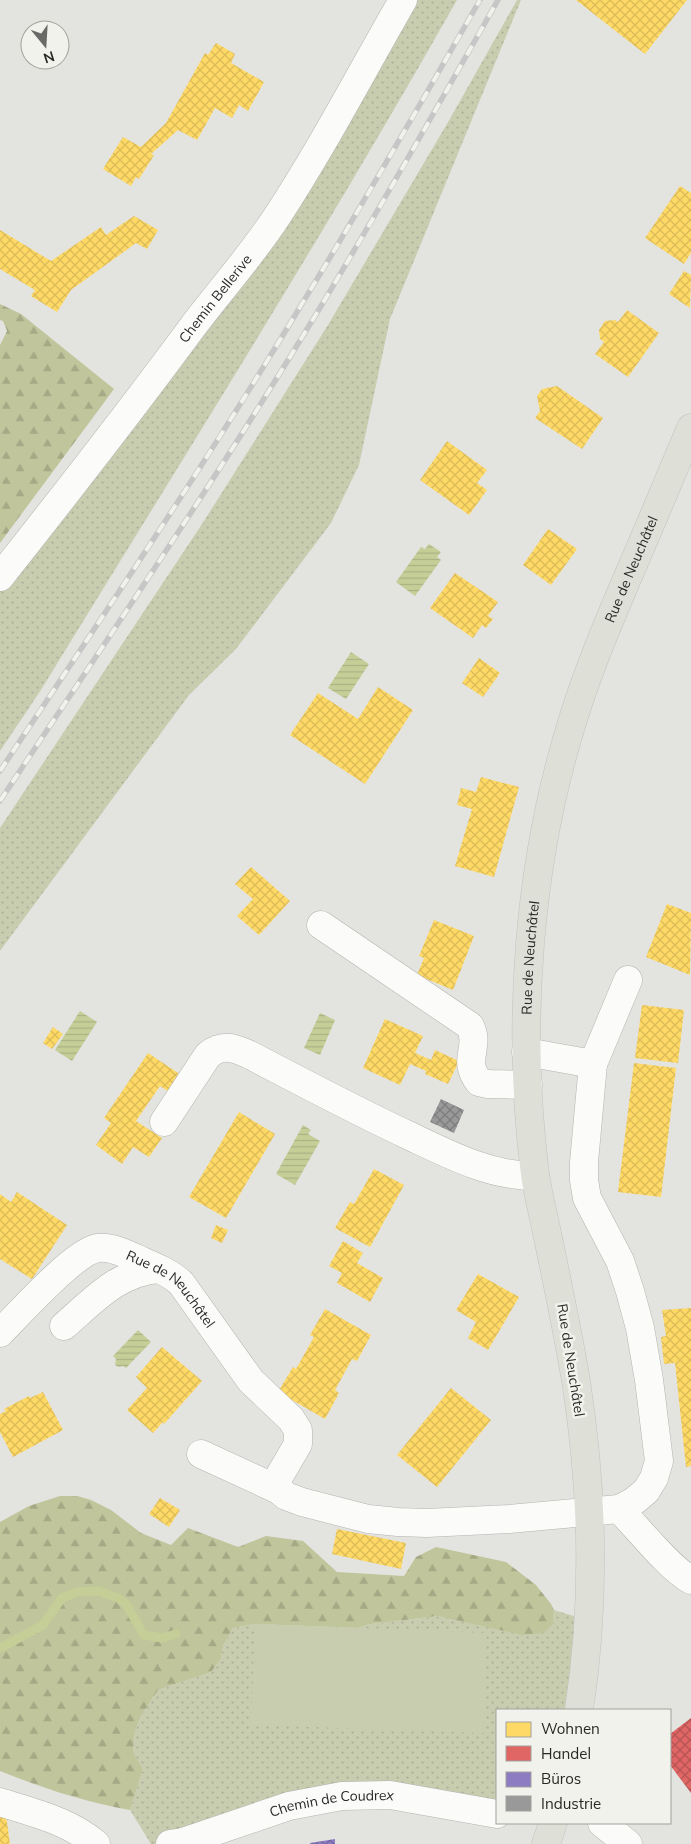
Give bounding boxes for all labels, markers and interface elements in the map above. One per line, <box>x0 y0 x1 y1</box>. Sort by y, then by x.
north arrow <box>20 20 70 70</box>
text: N <box>41 47 57 68</box>
street label: Chemin Bellerive <box>175 251 256 346</box>
street label: Rue de Neuchâtel <box>600 513 662 625</box>
street label: Rue de Neuchâtel <box>518 900 543 1015</box>
street label: Rue de Neuchâtel <box>123 1246 219 1331</box>
street label: Rue de Neuchâtel <box>553 1302 589 1418</box>
legend <box>496 1709 671 1824</box>
text: Wohnen <box>541 1719 600 1738</box>
text: Handel <box>541 1744 591 1763</box>
text: Büros <box>541 1769 581 1788</box>
street label: Chemin de Coudrex <box>267 1786 396 1821</box>
text: Industrie <box>541 1794 601 1813</box>

